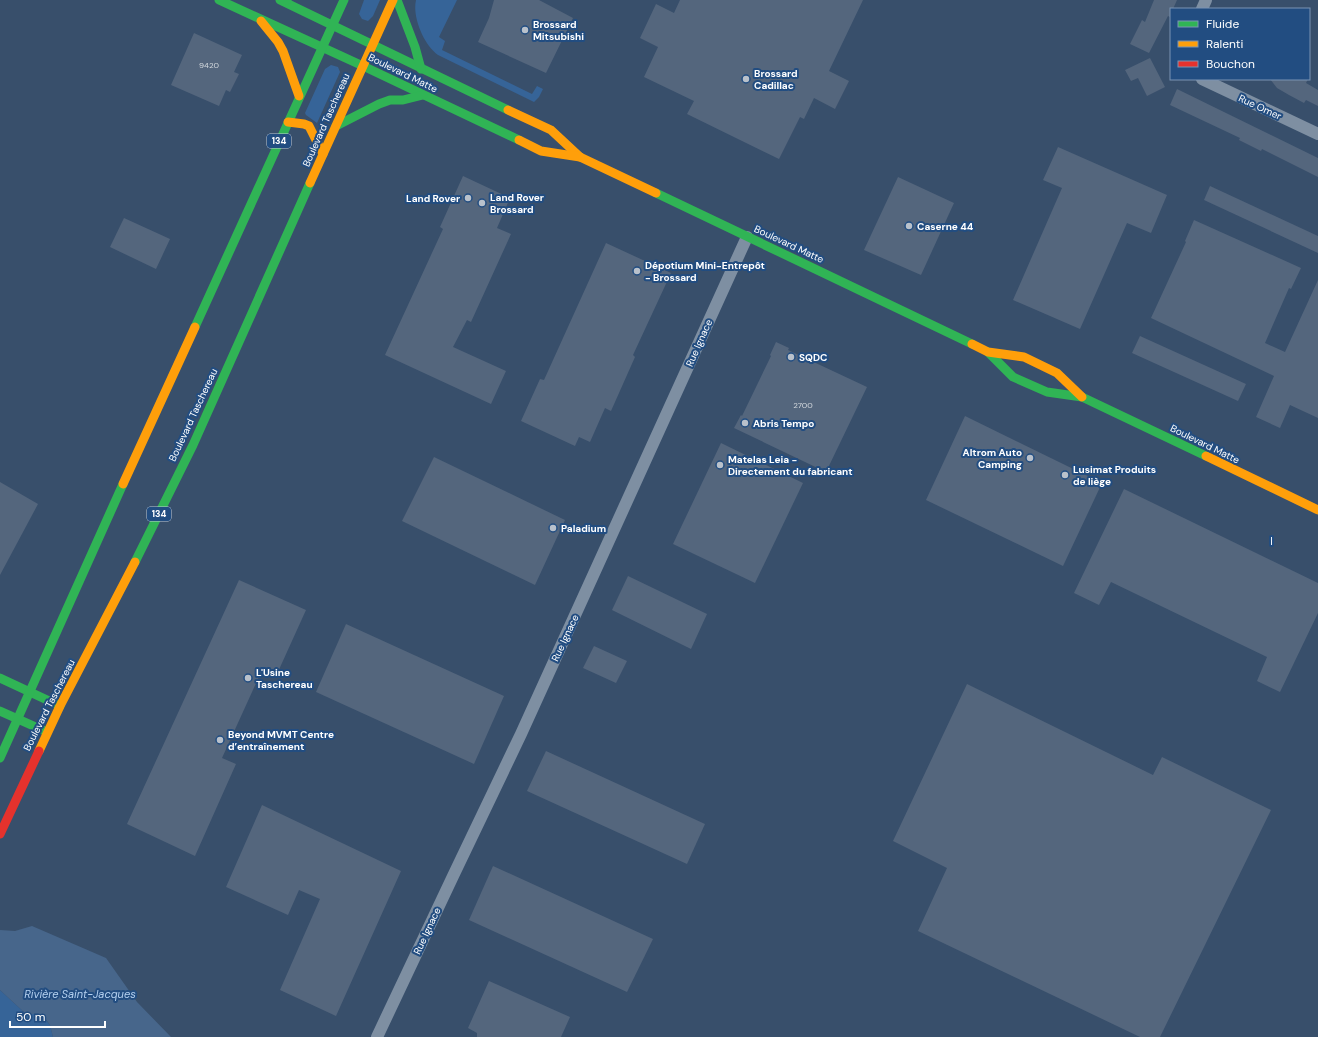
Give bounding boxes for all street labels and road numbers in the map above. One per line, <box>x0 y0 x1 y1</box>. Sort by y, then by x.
street label: Boulevard Matte <box>366 51 440 96</box>
street label: Boulevard Taschereau <box>299 71 353 169</box>
street label: Rue Omer <box>1236 91 1284 123</box>
road number: 134 <box>267 134 291 148</box>
street label: Boulevard Matte <box>752 222 826 266</box>
street label: Rue Ignace <box>683 317 715 369</box>
street label: Boulevard Taschereau <box>166 366 220 464</box>
street label: Boulevard Matte <box>1168 422 1242 467</box>
road number: 134 <box>147 507 171 521</box>
street label: Rue Ignace <box>548 612 582 664</box>
street label: Boulevard Taschereau <box>20 657 78 753</box>
street label: Rue Ignace <box>410 905 444 957</box>

